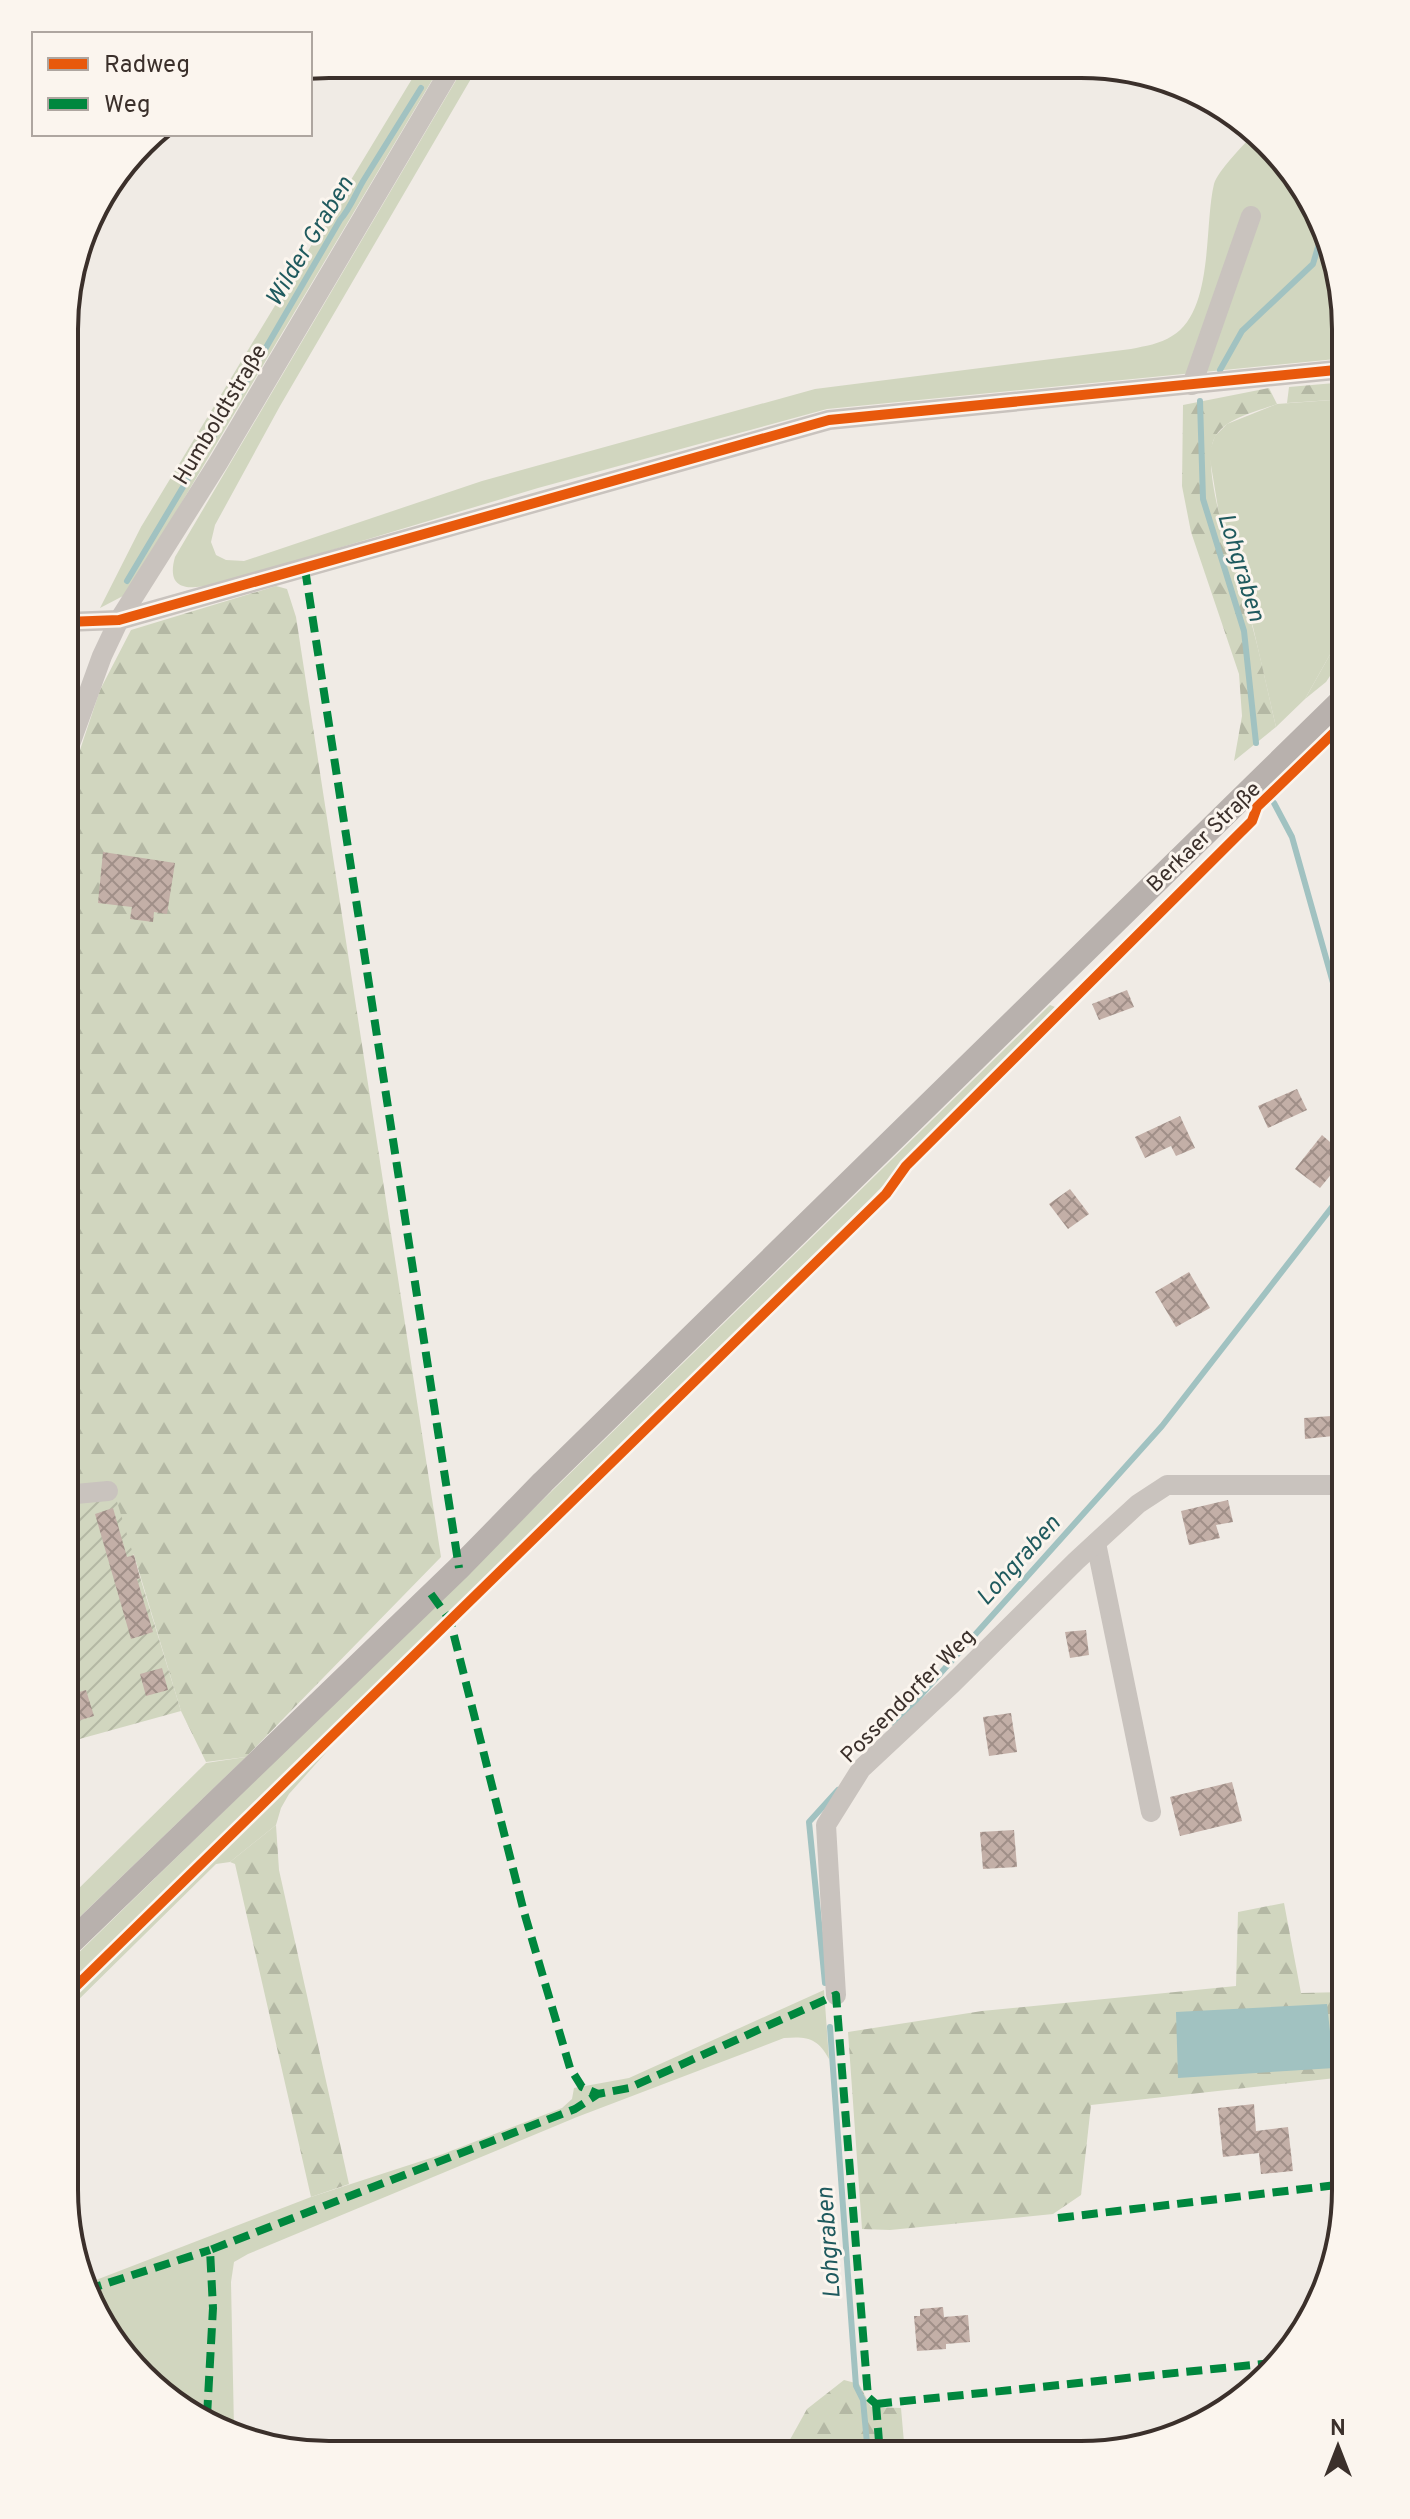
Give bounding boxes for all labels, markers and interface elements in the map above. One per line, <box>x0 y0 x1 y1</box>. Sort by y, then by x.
legend <box>32 32 312 136</box>
text: Radweg <box>104 51 190 81</box>
text: Weg <box>104 91 151 121</box>
water label: Wilder Graben <box>260 171 361 313</box>
street label: Humboldtstraße <box>169 340 274 490</box>
water label: Lohgraben <box>1209 510 1271 625</box>
street label: Berkaer Straße <box>1142 777 1267 899</box>
water label: Lohgraben <box>971 1510 1068 1613</box>
street label: Possendorfer Weg <box>836 1624 982 1770</box>
water label: Lohgraben <box>811 2186 849 2300</box>
north arrow <box>1298 2407 1378 2487</box>
text: N <box>1330 2416 1346 2443</box>

